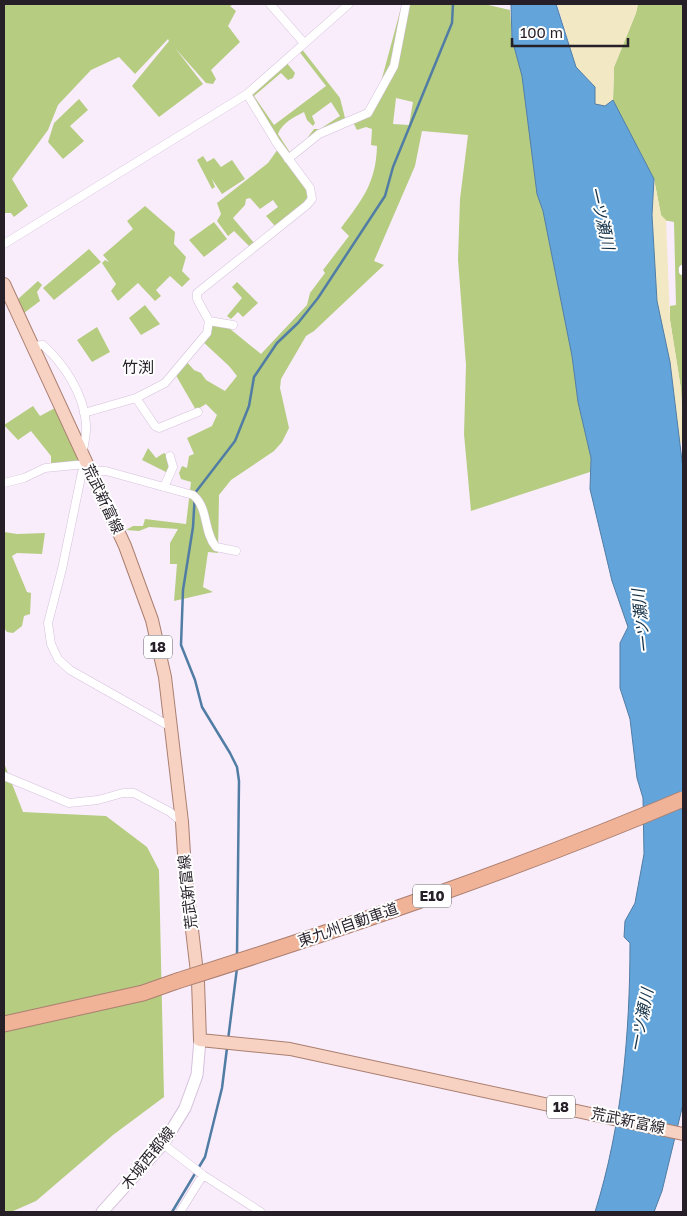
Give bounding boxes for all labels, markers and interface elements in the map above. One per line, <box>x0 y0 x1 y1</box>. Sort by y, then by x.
scale bar <box>512 15 628 47</box>
text: 100 m <box>520 23 563 41</box>
water label: 一ツ瀬川 <box>585 185 619 253</box>
district label: 竹渕 <box>122 357 154 377</box>
street label: 荒武新富線 <box>80 461 128 536</box>
water label: 一ツ瀬川 <box>628 586 654 654</box>
road number: 18 <box>144 636 172 659</box>
street label: 荒武新富線 <box>174 854 200 930</box>
road number: E10 <box>413 884 451 908</box>
street label: 東九州自動車道 <box>295 898 400 950</box>
water label: 一ツ瀬川 <box>625 985 657 1053</box>
road number: 18 <box>547 1096 575 1118</box>
street label: 荒武新富線 <box>590 1103 667 1137</box>
street label: 木城西都線 <box>117 1123 178 1192</box>

